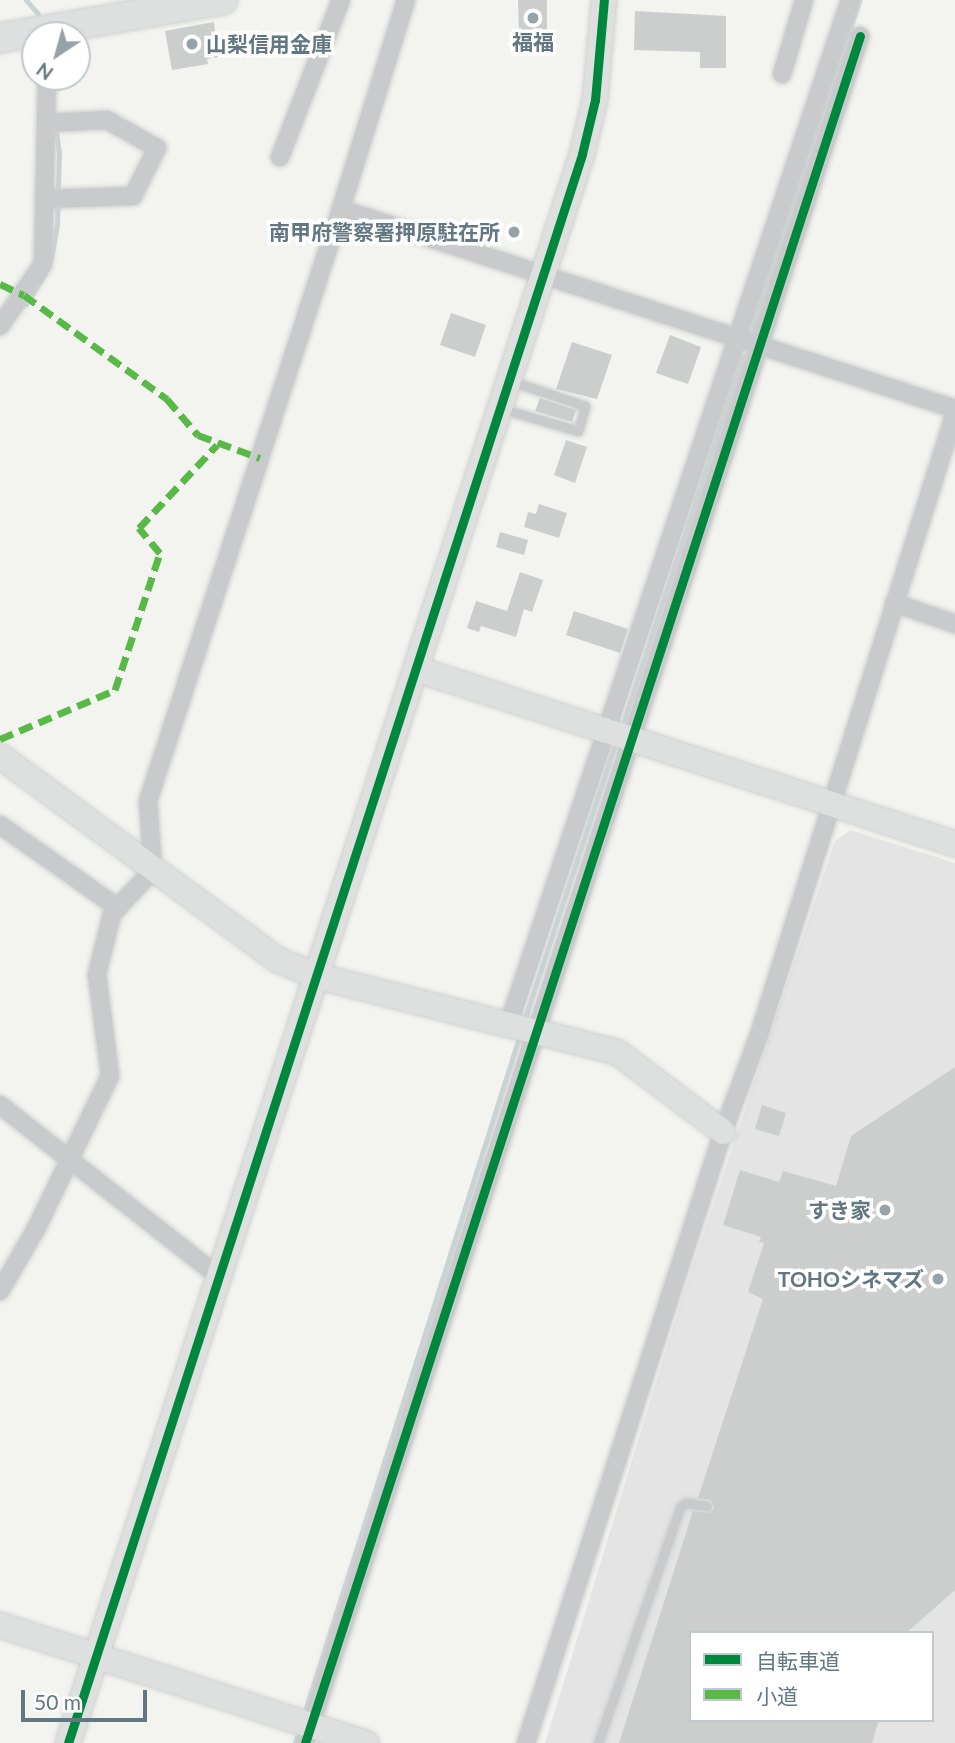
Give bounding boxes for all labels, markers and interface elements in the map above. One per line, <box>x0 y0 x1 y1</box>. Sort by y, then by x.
marker: 福福 <box>525 10 541 26</box>
north arrow <box>21 21 91 91</box>
place label: 福福 <box>512 29 554 55</box>
place label: 山梨信用金庫 <box>206 31 332 57</box>
marker: 山梨信用金庫 <box>184 36 200 52</box>
text: N <box>32 58 57 85</box>
place label: 南甲府警察署押原駐在所 <box>269 219 500 245</box>
marker: 南甲府警察署押原駐在所 <box>506 224 522 240</box>
place label: すき家 <box>808 1197 871 1223</box>
marker: すき家 <box>877 1202 893 1218</box>
place label: TOHOシネマズ <box>778 1266 924 1292</box>
marker: TOHOシネマズ <box>930 1271 946 1287</box>
legend <box>689 1631 934 1722</box>
text: 自転車道 <box>756 1648 840 1673</box>
scale bar <box>24 1676 150 1720</box>
text: 小道 <box>756 1683 798 1708</box>
text: 50 m <box>34 1689 81 1714</box>

